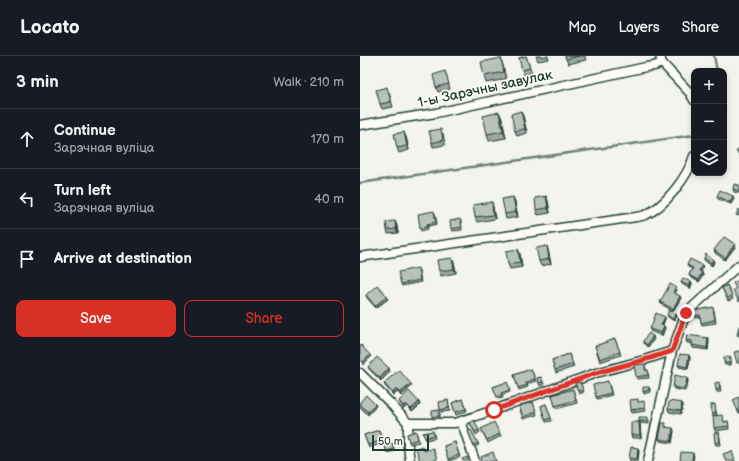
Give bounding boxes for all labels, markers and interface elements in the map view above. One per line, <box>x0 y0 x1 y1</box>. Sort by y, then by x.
text: Locato <box>20 16 80 39</box>
text: Map <box>568 19 596 36</box>
text: Layers <box>618 19 660 36</box>
text: Share <box>682 19 719 36</box>
street label: 1-ы Зарэчны завулак <box>416 66 555 111</box>
map controls <box>691 68 727 176</box>
button: + <box>691 68 727 104</box>
text: 3 min <box>16 72 59 92</box>
text: Walk · 210 m <box>273 74 344 90</box>
button: − <box>691 104 727 140</box>
text: Continue <box>54 121 116 140</box>
icon: ahead <box>16 128 38 150</box>
text: 170 m <box>311 131 344 147</box>
text: Зарэчная вуліца <box>54 140 155 156</box>
button: layers <box>691 140 727 176</box>
text: Turn left <box>54 181 111 200</box>
icon: left <box>16 188 38 210</box>
text: 40 m <box>314 191 344 207</box>
text: Зарэчная вуліца <box>54 200 155 216</box>
icon: arrive <box>16 248 38 270</box>
text: Arrive at destination <box>54 249 192 268</box>
button: Save <box>16 300 176 337</box>
button: Share <box>184 300 344 337</box>
route end <box>677 304 695 322</box>
route start <box>485 401 503 419</box>
scale bar <box>372 433 429 452</box>
text: 50 m <box>378 435 403 448</box>

